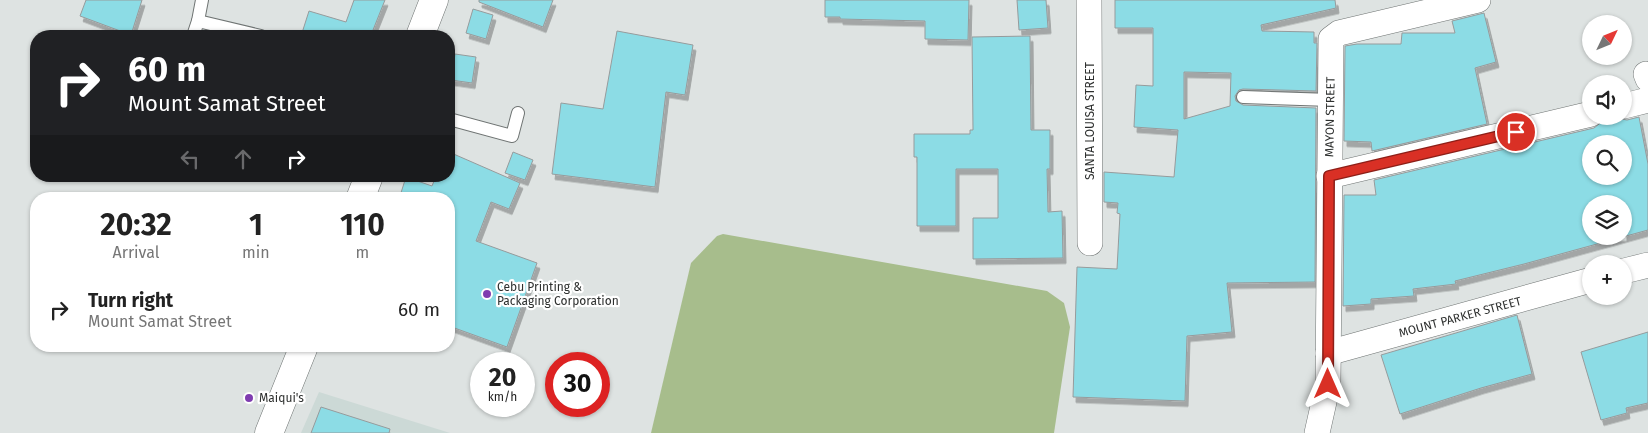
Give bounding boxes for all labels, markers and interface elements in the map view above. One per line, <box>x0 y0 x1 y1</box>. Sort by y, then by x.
north arrow <box>1582 15 1632 65</box>
map controls <box>1582 15 1632 305</box>
text: 60 m <box>128 48 206 90</box>
icon: right <box>45 50 110 115</box>
street label: SANTA LOUISA STREET <box>1083 61 1097 180</box>
button: sound <box>1582 75 1632 125</box>
street label: MAYON STREET <box>1322 76 1338 157</box>
text: Mount Samat Street <box>128 90 326 117</box>
pin <box>1495 111 1537 153</box>
icon: arrive <box>1502 118 1530 146</box>
button: search <box>1582 135 1632 185</box>
icon: left <box>176 145 204 173</box>
icon: ahead <box>229 145 257 173</box>
icon: right <box>282 145 310 173</box>
button: layers <box>1582 195 1632 245</box>
text: 20:32 <box>100 207 172 243</box>
text: 1 <box>249 207 263 243</box>
text: 110 <box>340 207 385 243</box>
text: Arrival <box>113 243 159 262</box>
text: min <box>242 243 270 262</box>
text: m <box>355 243 369 262</box>
button: + <box>1582 255 1632 305</box>
place label: Cebu Printing & Packaging Corporation <box>497 280 619 308</box>
marker: Cebu Printing & Packaging Corporation <box>481 288 493 300</box>
text: Turn right <box>88 289 173 312</box>
street label: MOUNT PARKER STREET <box>1397 294 1523 340</box>
icon: right <box>45 296 73 324</box>
text: 60 m <box>398 298 440 321</box>
text: Mount Samat Street <box>88 312 232 331</box>
speed limit sign: 30 <box>545 352 610 417</box>
position arrow <box>1301 357 1353 409</box>
text: 20 <box>489 363 516 393</box>
text: km/h <box>488 390 517 404</box>
place label: Maiqui's <box>259 391 304 405</box>
marker: Maiqui's <box>243 392 255 404</box>

